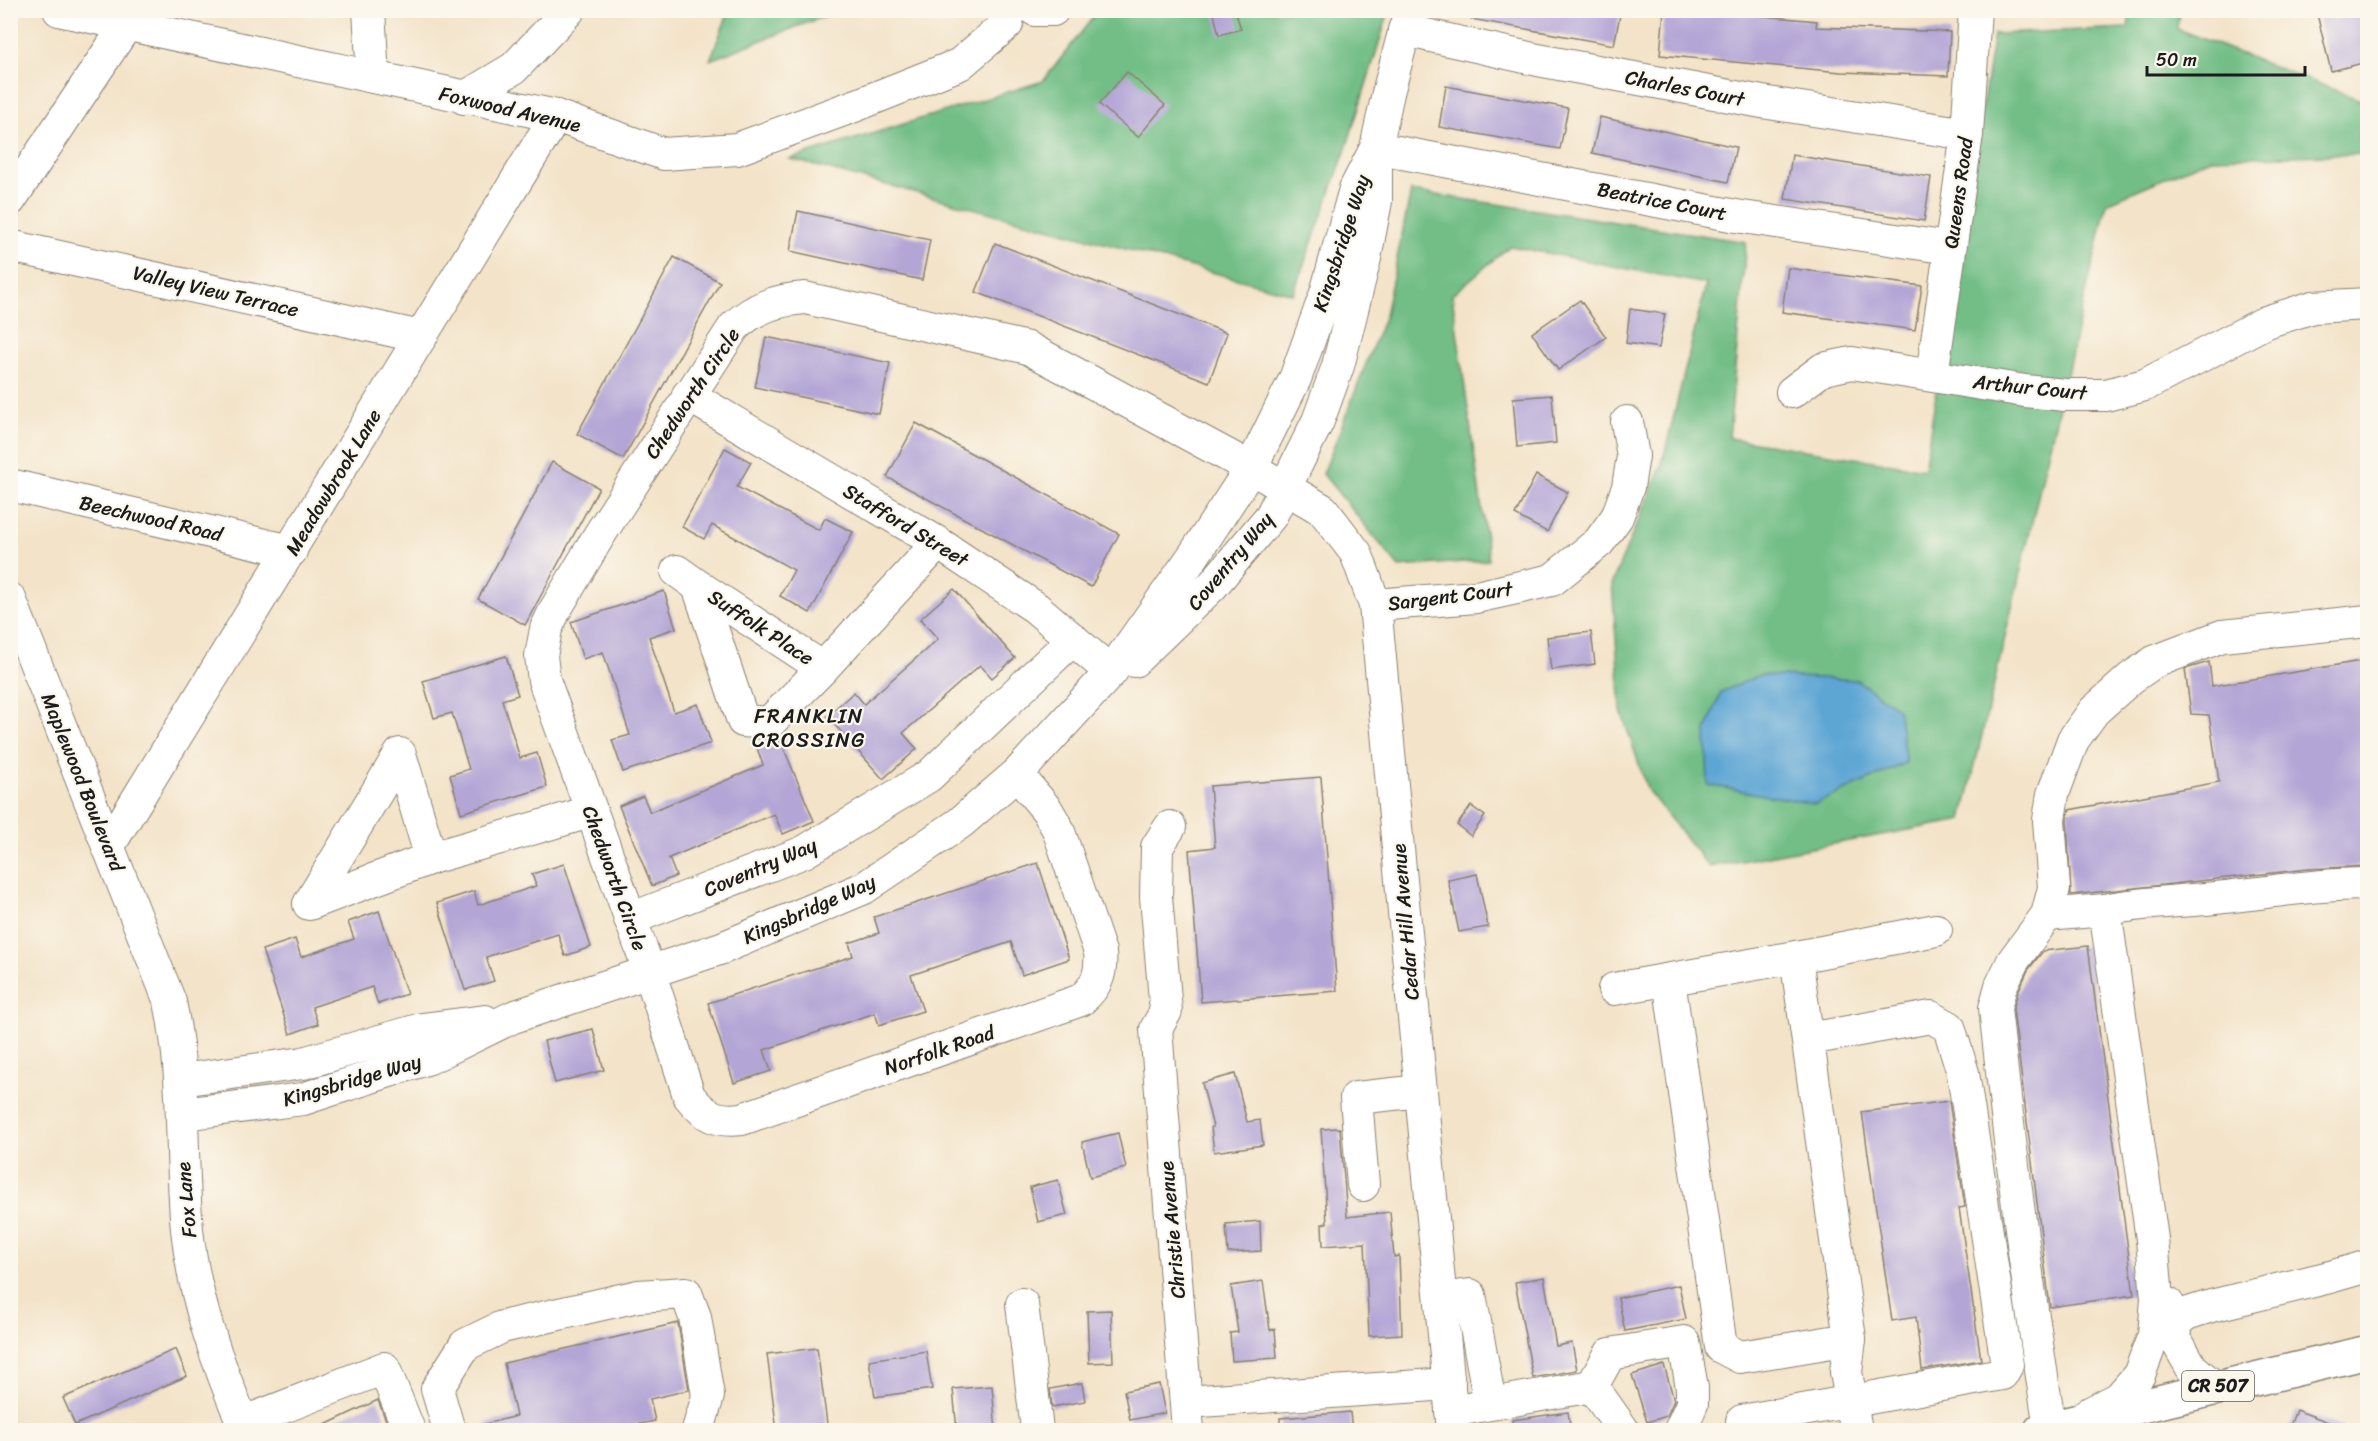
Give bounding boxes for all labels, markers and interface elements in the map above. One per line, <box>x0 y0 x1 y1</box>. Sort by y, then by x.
scale bar <box>2147 39 2304 77</box>
text: 50 m <box>2156 44 2197 76</box>
street label: Charles Court <box>1622 60 1749 117</box>
street label: Foxwood Avenue <box>435 76 585 143</box>
street label: Queens Road <box>1933 134 1984 251</box>
street label: Kingsbridge Way <box>1303 169 1380 316</box>
street label: Beatrice Court <box>1594 172 1730 231</box>
street label: Valley View Terrace <box>130 255 302 328</box>
street label: Chedworth Circle <box>635 320 750 466</box>
street label: Arthur Court <box>1970 364 2090 411</box>
street label: Meadowbrook Lane <box>276 402 391 563</box>
street label: Stafford Street <box>836 474 976 577</box>
street label: Beechwood Road <box>76 485 227 552</box>
street label: Coventry Way <box>1178 503 1283 619</box>
street label: Sargent Court <box>1386 571 1515 622</box>
street label: Suffolk Place <box>701 580 821 675</box>
street label: Maplewood Boulevard <box>31 688 135 878</box>
district label: FRANKLIN CROSSING <box>752 697 866 759</box>
street label: Chedworth Circle <box>572 801 657 956</box>
street label: Coventry Way <box>698 828 823 907</box>
street label: Cedar Hill Avenue <box>1381 842 1430 1002</box>
street label: Kingsbridge Way <box>737 864 882 954</box>
street label: Norfolk Road <box>879 1015 1001 1086</box>
street label: Kingsbridge Way <box>279 1044 426 1117</box>
street label: Christie Avenue <box>1149 1159 1196 1300</box>
street label: Fox Lane <box>166 1160 207 1239</box>
road number: CR 507 <box>2182 1371 2254 1401</box>

